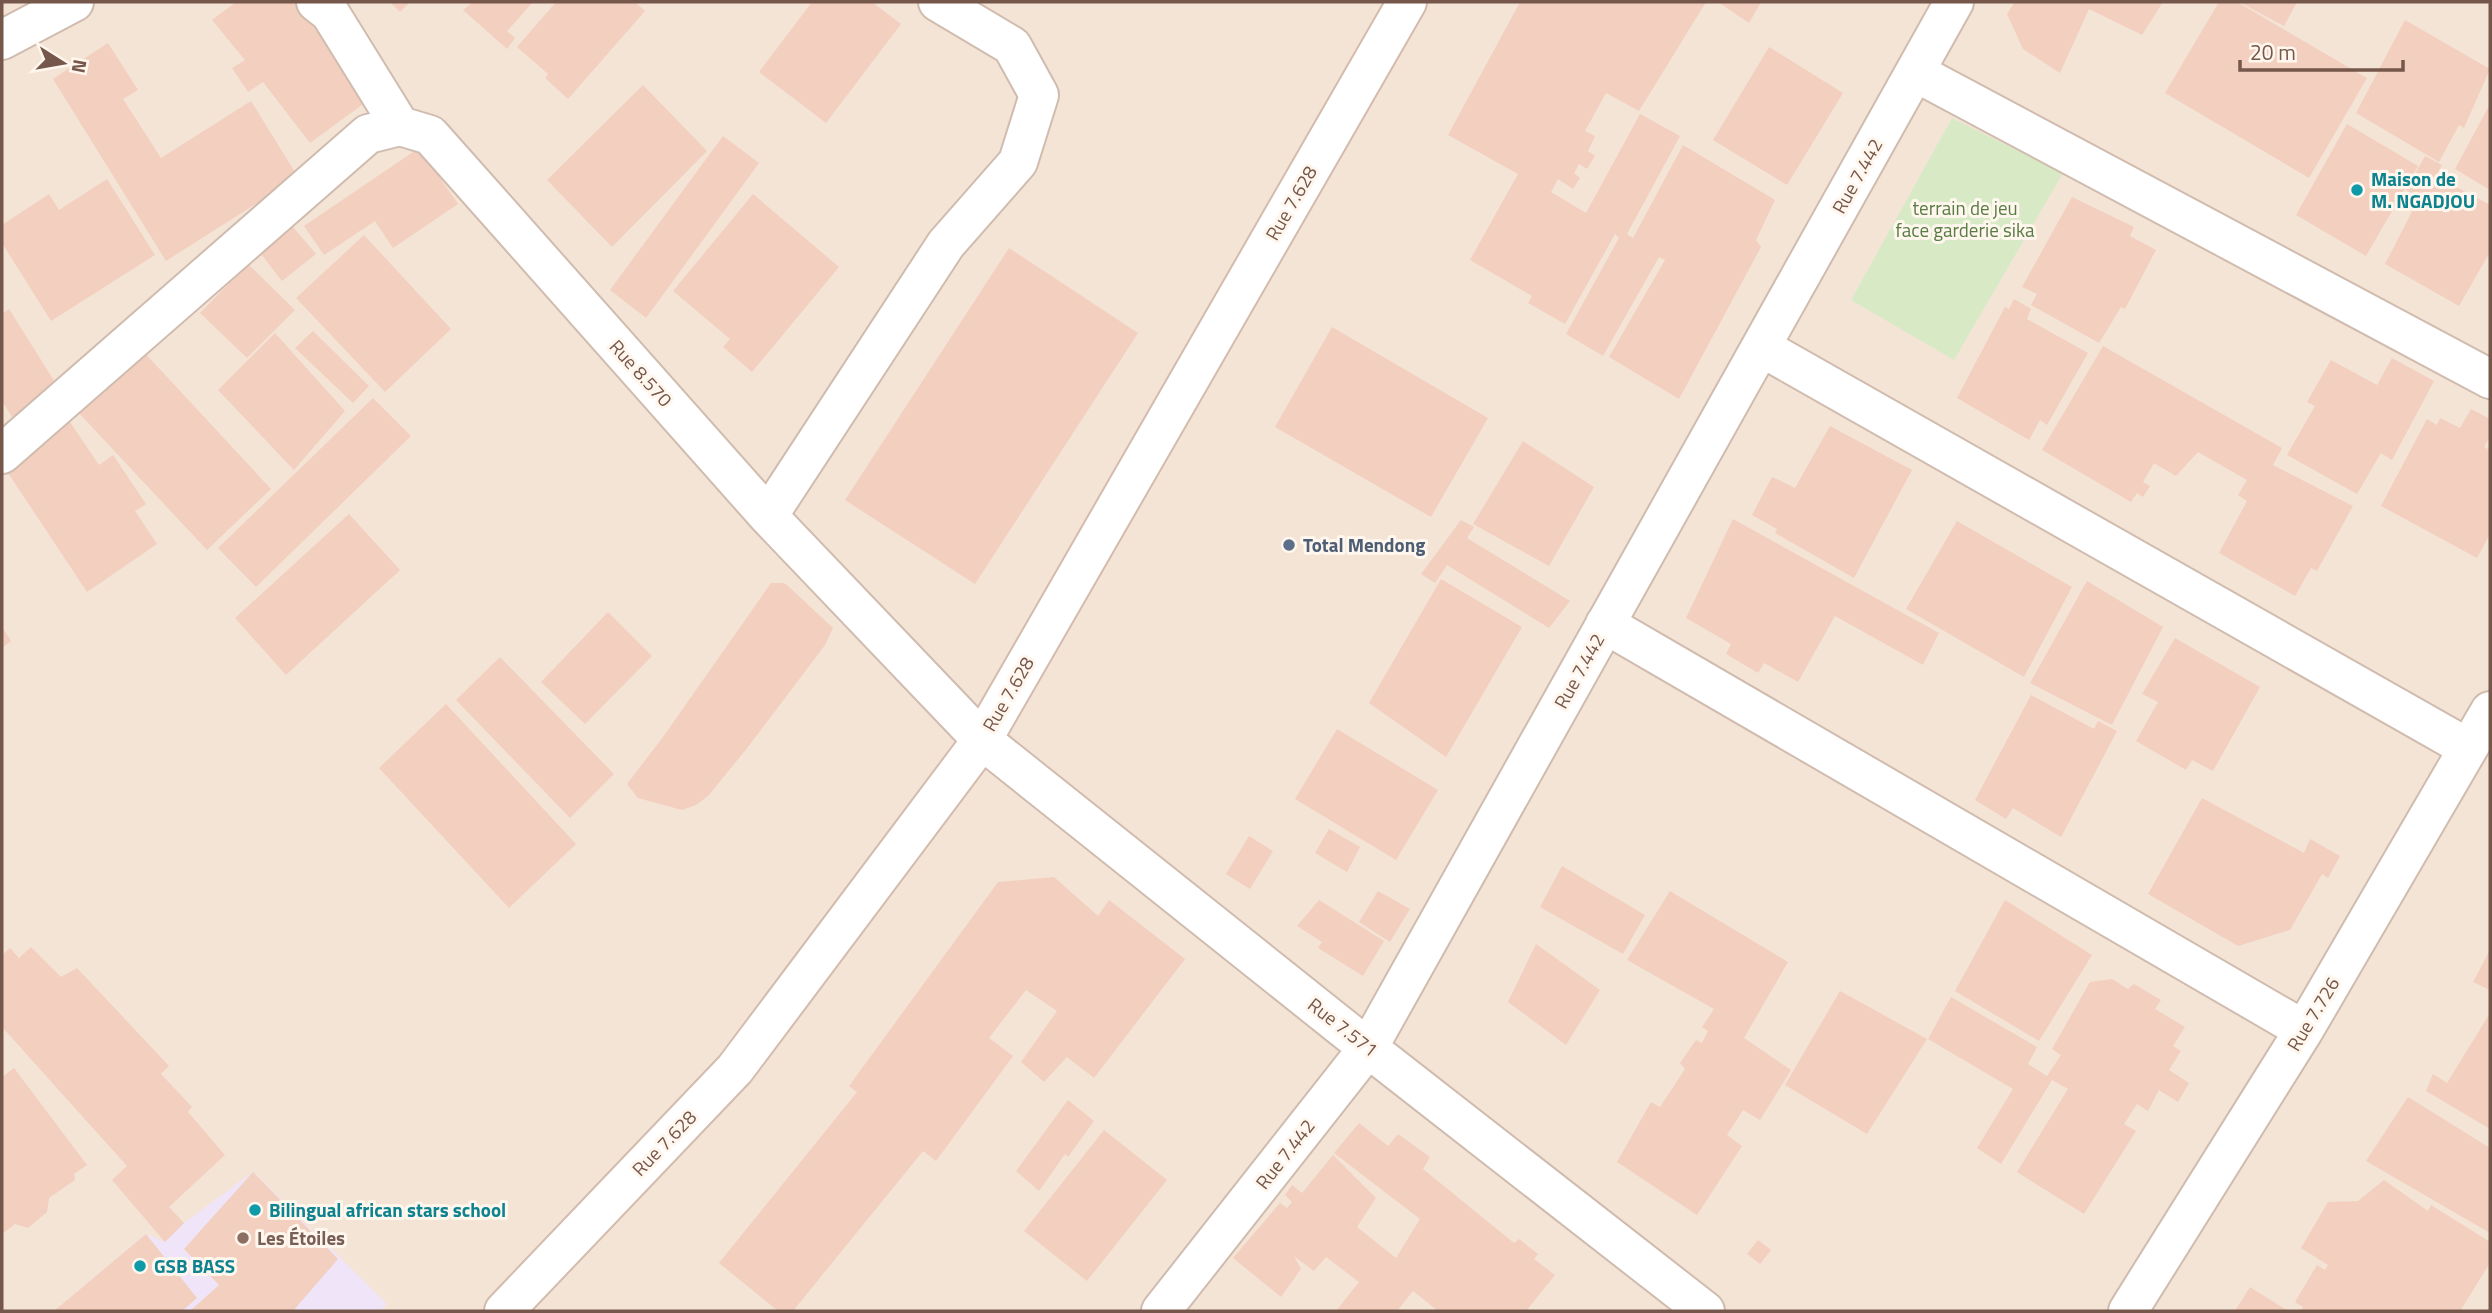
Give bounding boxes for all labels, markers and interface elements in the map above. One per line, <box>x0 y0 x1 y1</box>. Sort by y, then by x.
north arrow <box>28 28 98 98</box>
scale bar <box>2240 28 2403 72</box>
text: 20 m <box>2250 36 2296 68</box>
text: N <box>65 57 96 76</box>
street label: Rue 7.442 <box>1824 133 1889 219</box>
street label: Rue 7.628 <box>1257 160 1324 246</box>
place label: Maison de M. NGADJOU <box>2371 164 2475 215</box>
marker: Maison de M. NGADJOU <box>2349 182 2365 198</box>
park label: terrain de jeu face garderie sika <box>1895 193 2035 244</box>
street label: Rue 8.570 <box>603 332 680 413</box>
place label: Total Mendong <box>1303 530 1425 559</box>
marker: Total Mendong <box>1281 537 1297 553</box>
street label: Rue 7.442 <box>1546 628 1611 714</box>
street label: Rue 7.628 <box>974 651 1041 737</box>
street label: Rue 7.726 <box>2279 971 2346 1056</box>
street label: Rue 7.571 <box>1302 990 1385 1063</box>
street label: Rue 7.628 <box>625 1103 703 1182</box>
street label: Rue 7.442 <box>1248 1112 1321 1195</box>
place label: Bilingual african stars school <box>269 1195 506 1224</box>
marker: Bilingual african stars school <box>247 1202 263 1218</box>
place label: Les Étoiles <box>257 1223 345 1252</box>
marker: Les Étoiles <box>235 1230 251 1246</box>
place label: GSB BASS <box>154 1251 235 1280</box>
marker: GSB BASS <box>132 1258 148 1274</box>

